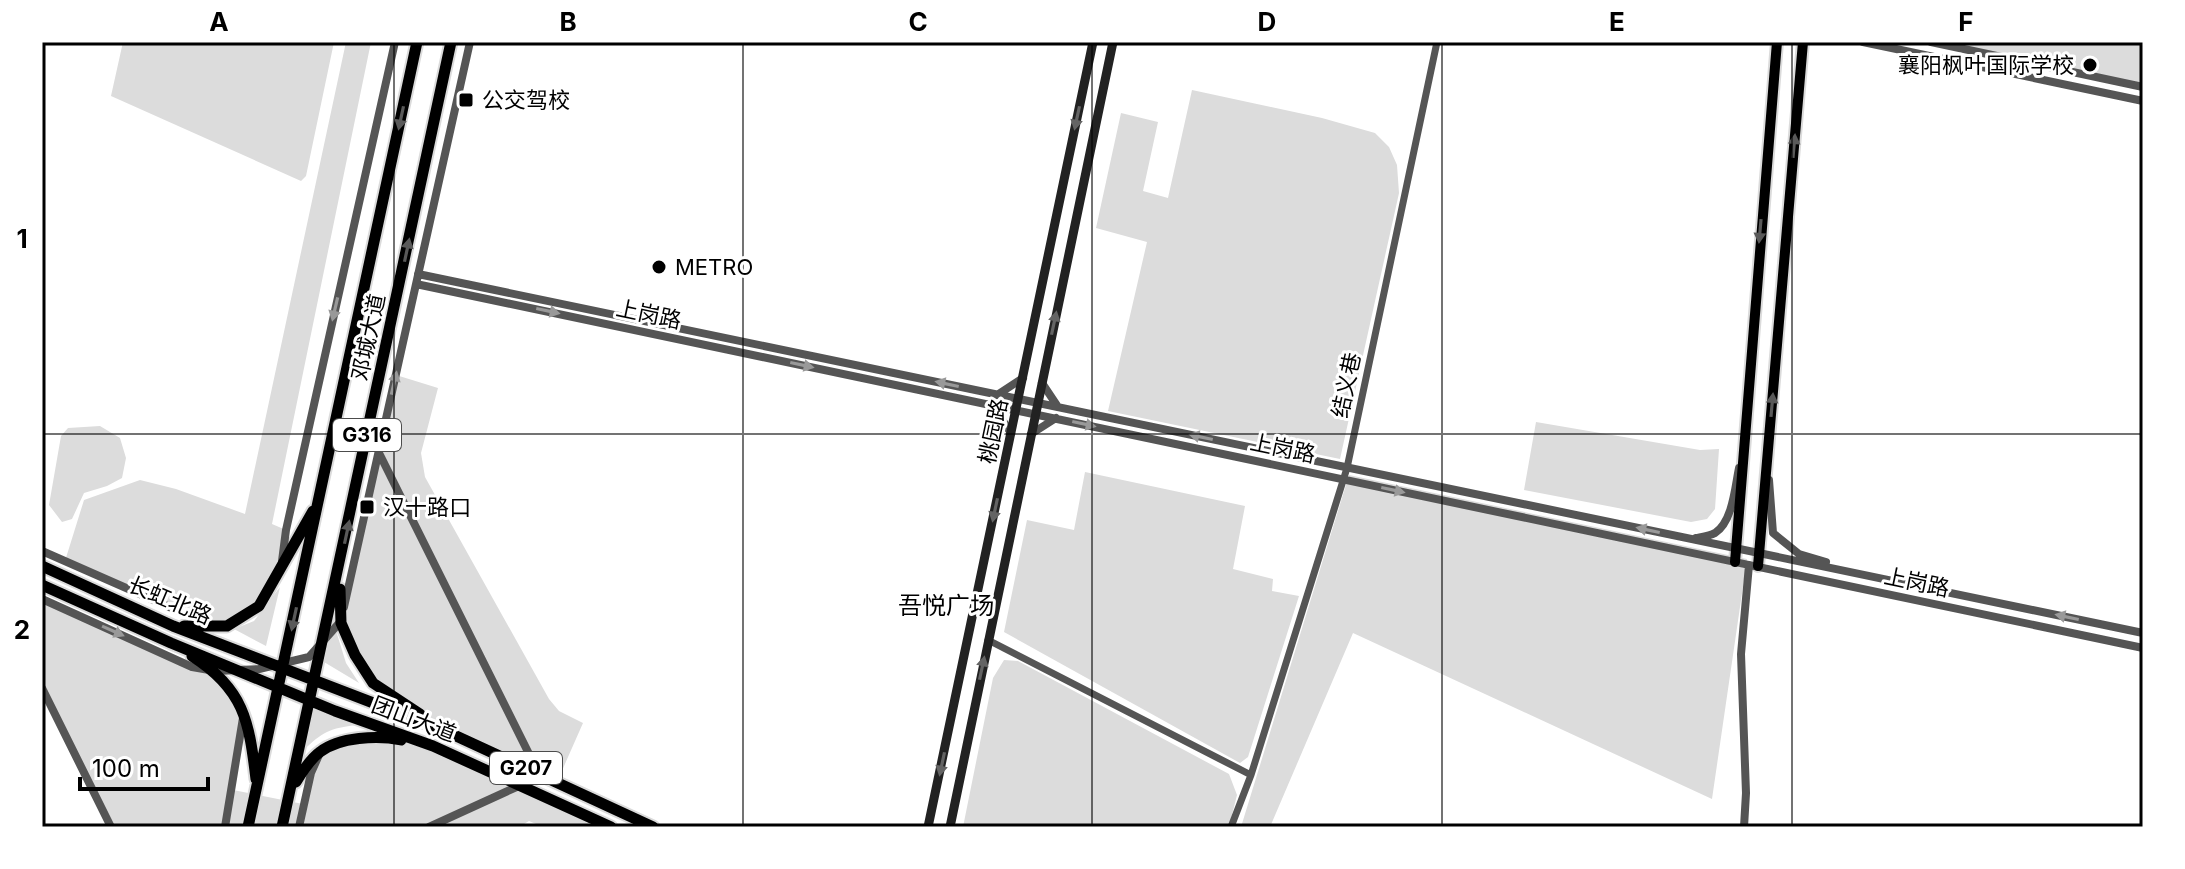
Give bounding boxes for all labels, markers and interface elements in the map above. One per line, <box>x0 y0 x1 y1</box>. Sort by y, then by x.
text: A <box>209 6 229 37</box>
text: B <box>559 6 577 37</box>
text: C <box>908 6 928 37</box>
text: D <box>1258 6 1276 37</box>
text: E <box>1609 6 1625 37</box>
text: F <box>1958 6 1974 37</box>
place label: 襄阳枫叶国际学校 <box>1898 52 2074 78</box>
marker: 襄阳枫叶国际学校 <box>2081 56 2099 74</box>
place label: 公交驾校 <box>482 87 570 113</box>
marker: 公交驾校 <box>457 91 475 109</box>
one-way arrow <box>394 106 407 131</box>
one-way arrow <box>1070 106 1083 131</box>
one-way arrow <box>1788 133 1801 158</box>
one-way arrow <box>1754 219 1767 244</box>
text: 1 <box>16 223 28 254</box>
one-way arrow <box>401 238 414 263</box>
place label: METRO <box>675 254 753 280</box>
marker: METRO <box>650 258 668 276</box>
street label: 邓城大道 <box>346 291 390 383</box>
street label: 上岗路 <box>614 294 684 334</box>
one-way arrow <box>328 297 341 322</box>
one-way arrow <box>535 305 560 318</box>
one-way arrow <box>1048 310 1061 335</box>
street label: 结义巷 <box>1326 350 1366 420</box>
one-way arrow <box>790 359 815 372</box>
one-way arrow <box>388 370 401 395</box>
one-way arrow <box>934 377 959 390</box>
one-way arrow <box>1766 392 1779 417</box>
street label: 桃园路 <box>973 396 1013 466</box>
one-way arrow <box>1071 418 1096 431</box>
road number: G316 <box>333 419 401 451</box>
street label: 上岗路 <box>1248 428 1318 468</box>
one-way arrow <box>1188 430 1213 443</box>
one-way arrow <box>1381 484 1406 496</box>
place label: 汉十路口 <box>383 494 471 520</box>
marker: 汉十路口 <box>358 498 376 516</box>
one-way arrow <box>989 498 1001 523</box>
one-way arrow <box>341 519 353 544</box>
one-way arrow <box>1635 523 1660 536</box>
street label: 上岗路 <box>1882 562 1952 602</box>
street label: 长虹北路 <box>124 571 216 629</box>
district label: 吾悦广场 <box>898 591 994 620</box>
one-way arrow <box>287 607 300 632</box>
one-way arrow <box>2054 610 2079 623</box>
text: 2 <box>14 614 30 645</box>
one-way arrow <box>101 624 125 638</box>
one-way arrow <box>977 656 989 681</box>
street label: 团山大道 <box>368 691 460 747</box>
scale bar <box>80 741 208 791</box>
road number: G207 <box>490 752 562 784</box>
one-way arrow <box>935 752 948 777</box>
text: 100 m <box>92 754 160 783</box>

